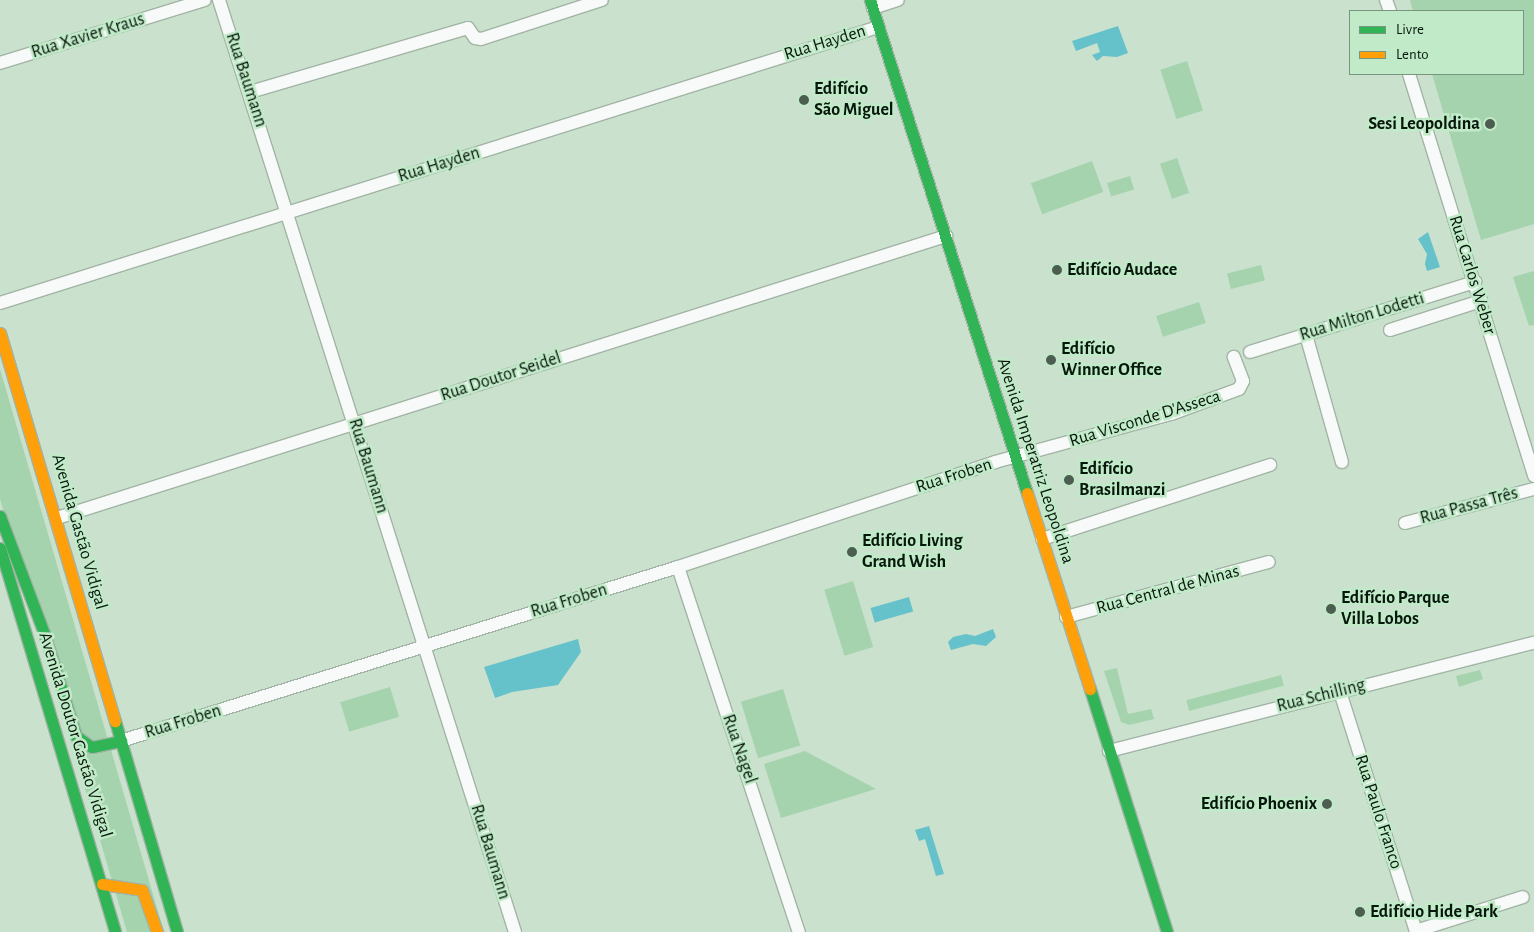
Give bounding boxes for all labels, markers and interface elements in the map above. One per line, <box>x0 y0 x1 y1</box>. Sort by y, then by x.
street label: Rua Xavier Kraus <box>29 9 147 63</box>
legend <box>1349 10 1524 75</box>
street label: Rua Hayden <box>781 20 869 66</box>
text: Livre <box>1396 22 1424 37</box>
street label: Rua Baumann <box>221 30 271 130</box>
text: Lento <box>1396 47 1429 62</box>
place label: Edifício São Miguel <box>814 79 894 122</box>
marker: Edifício São Miguel <box>798 94 810 106</box>
place label: Sesi Leopoldina <box>1368 113 1480 135</box>
marker: Sesi Leopoldina <box>1484 118 1496 130</box>
street label: Rua Hayden <box>395 142 483 188</box>
street label: Rua Carlos Weber <box>1444 213 1500 337</box>
place label: Edifício Audace <box>1067 259 1177 281</box>
marker: Edifício Audace <box>1051 264 1063 276</box>
street label: Rua Milton Lodetti <box>1297 288 1427 346</box>
place label: Edifício Winner Office <box>1061 339 1162 382</box>
street label: Rua Doutor Seidel <box>438 347 564 407</box>
marker: Edifício Winner Office <box>1045 354 1057 366</box>
street label: Avenida Imperatriz Leopoldina <box>992 356 1078 566</box>
street label: Rua Visconde D'Asseca <box>1067 386 1223 452</box>
street label: Rua Baumann <box>343 416 393 516</box>
street label: Avenida Gastão Vidigal <box>46 452 112 612</box>
street label: Rua Froben <box>913 454 995 498</box>
place label: Edifício Brasilmanzi <box>1079 459 1165 502</box>
marker: Edifício Brasilmanzi <box>1063 474 1075 486</box>
street label: Rua Passa Três <box>1418 483 1520 529</box>
place label: Edifício Living Grand Wish <box>862 531 963 574</box>
marker: Edifício Living Grand Wish <box>846 546 858 558</box>
street label: Rua Central de Minas <box>1094 561 1242 619</box>
street label: Rua Froben <box>528 579 610 623</box>
place label: Edifício Parque Villa Lobos <box>1341 588 1449 630</box>
marker: Edifício Parque Villa Lobos <box>1325 603 1337 615</box>
street label: Avenida Doutor Gastão Vidigal <box>33 630 117 840</box>
street label: Rua Schilling <box>1275 675 1367 717</box>
street label: Rua Froben <box>142 700 224 744</box>
street label: Rua Nagel <box>717 712 761 786</box>
street label: Rua Paulo Franco <box>1349 752 1407 872</box>
place label: Edifício Phoenix <box>1201 793 1317 815</box>
marker: Edifício Phoenix <box>1321 798 1333 810</box>
street label: Rua Baumann <box>465 802 515 902</box>
place label: Edifício Hide Park <box>1370 901 1498 923</box>
marker: Edifício Hide Park <box>1354 906 1366 918</box>

